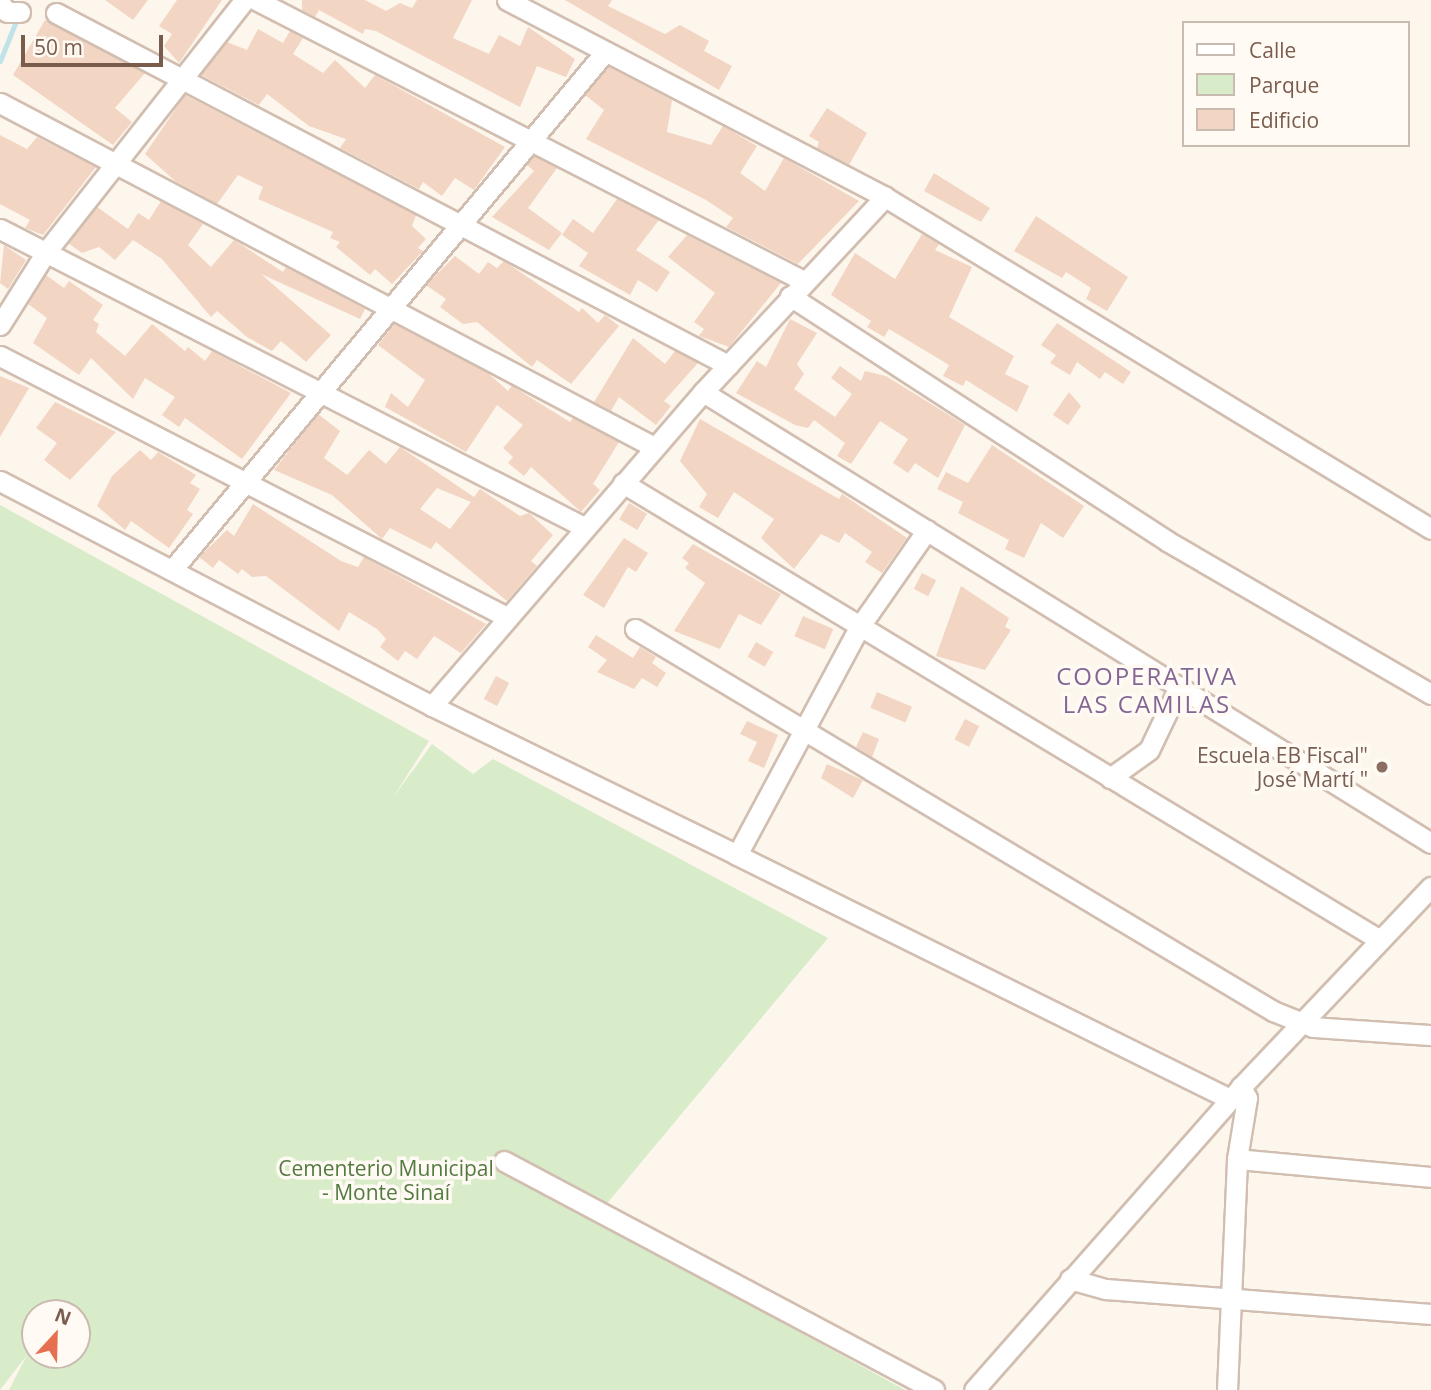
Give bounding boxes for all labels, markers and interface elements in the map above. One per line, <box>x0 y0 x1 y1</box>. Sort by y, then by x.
scale bar <box>24 21 166 65</box>
legend <box>1182 21 1410 147</box>
text: 50 m <box>34 33 83 61</box>
text: Calle <box>1249 36 1296 64</box>
text: Parque <box>1249 71 1319 99</box>
text: Edificio <box>1249 106 1319 134</box>
district label: COOPERATIVA LAS CAMILAS <box>1058 662 1236 718</box>
place label: Escuela EB Fiscal" José Martí " <box>1197 742 1368 792</box>
marker: Escuela EB Fiscal" José Martí " <box>1374 759 1390 775</box>
park label: Cementerio Municipal - Monte Sinaí <box>278 1155 494 1205</box>
north arrow <box>21 1299 91 1369</box>
text: N <box>51 1301 75 1331</box>

